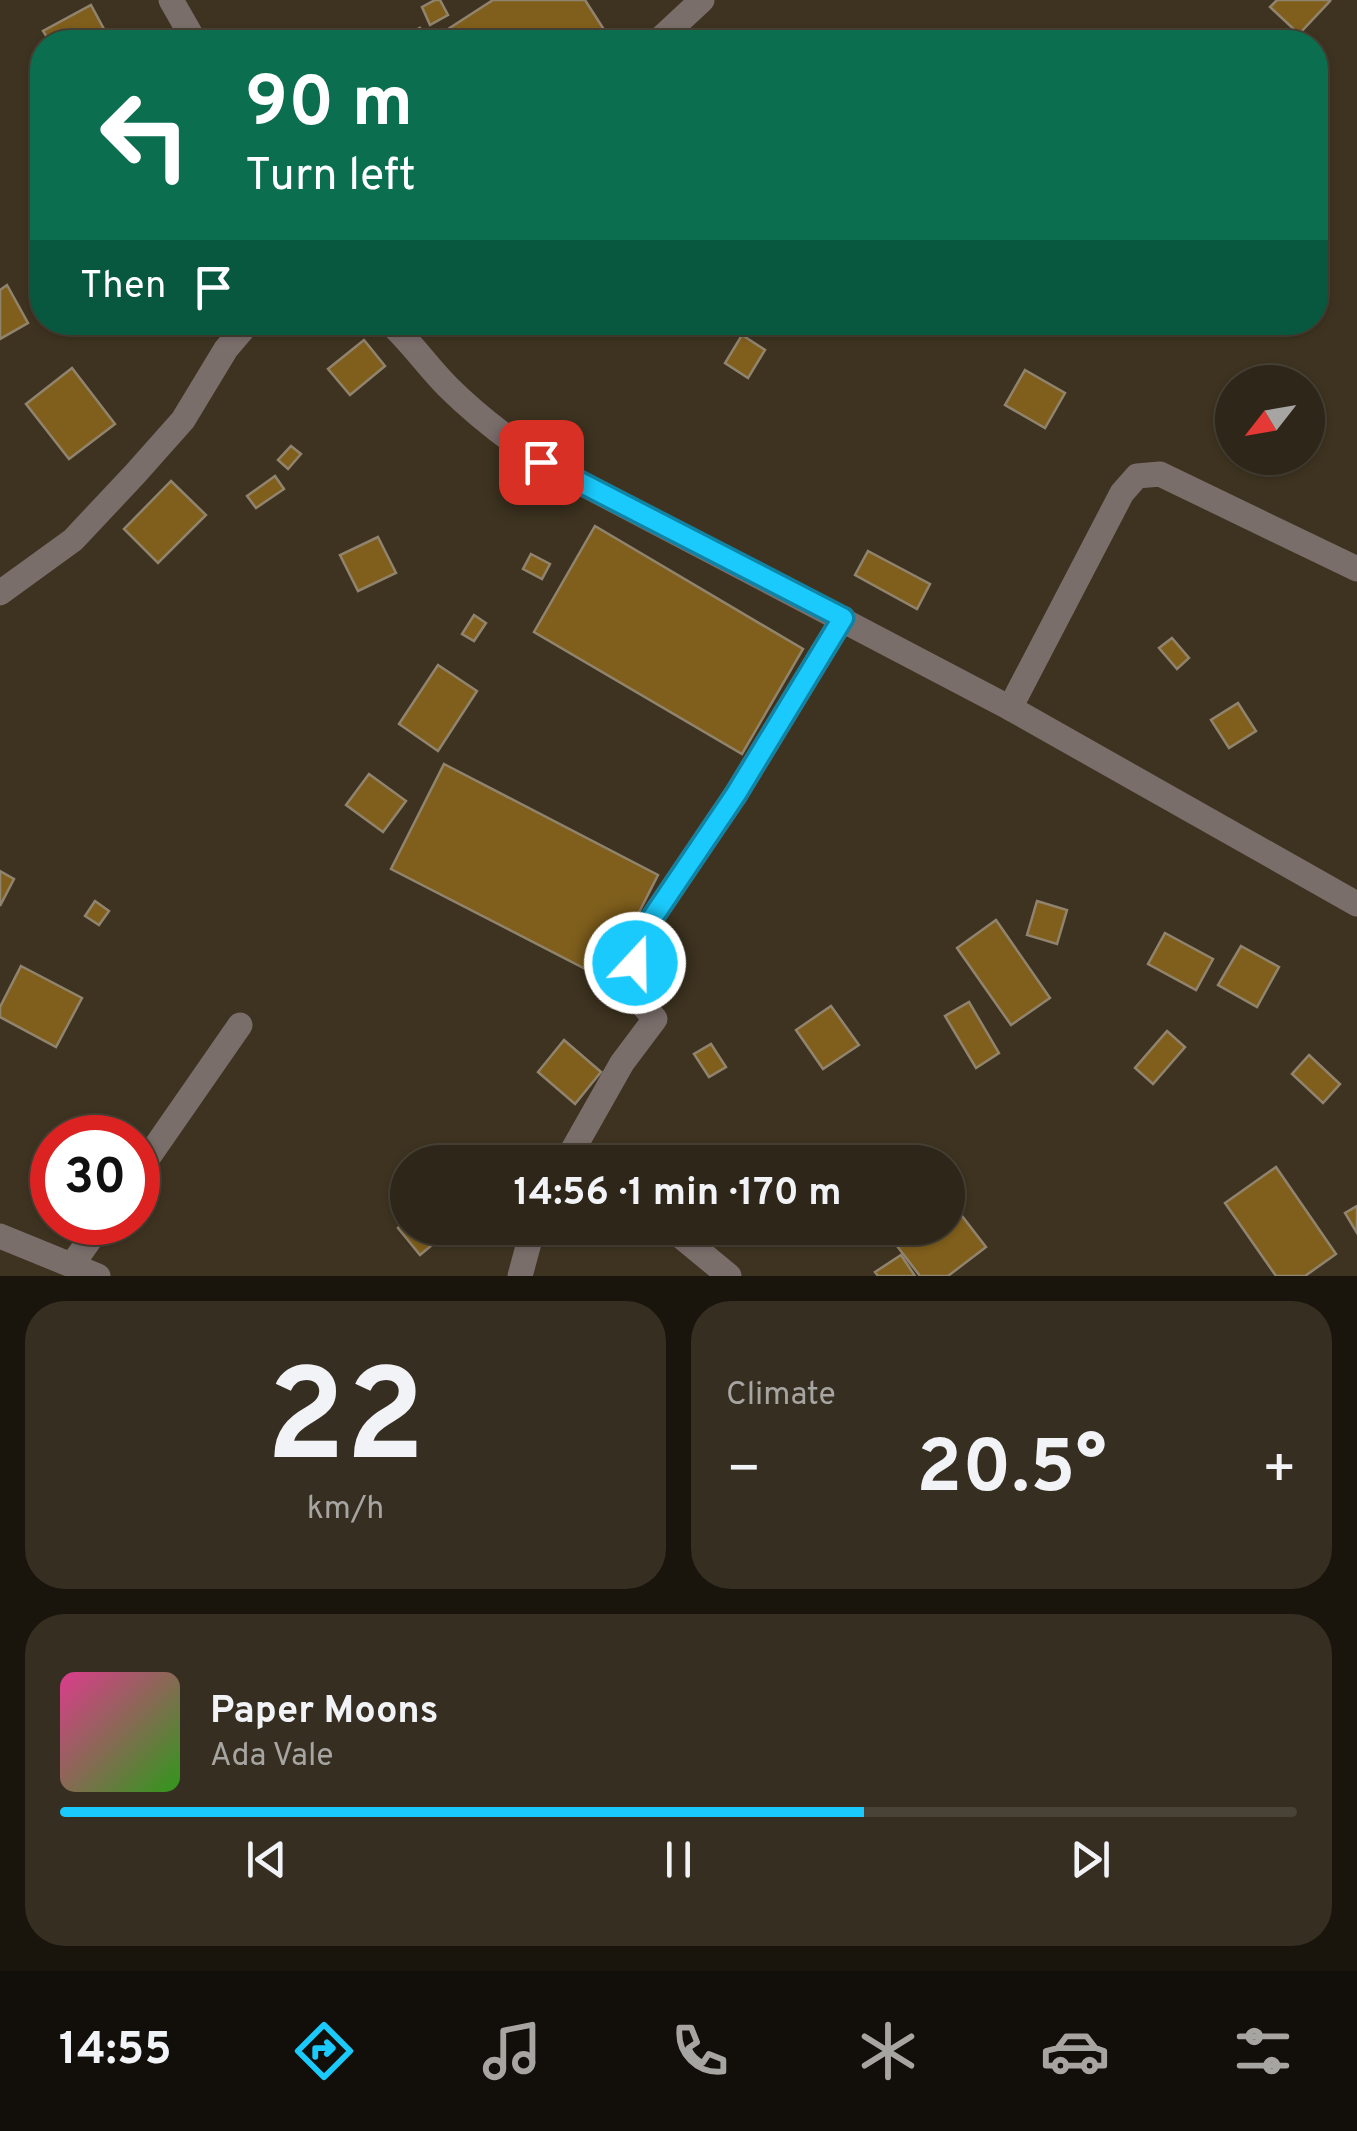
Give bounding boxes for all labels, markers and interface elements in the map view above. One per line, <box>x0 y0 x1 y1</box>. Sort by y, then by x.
text: 90 m <box>245 62 413 151</box>
icon: left <box>80 70 210 200</box>
text: Turn left <box>245 149 416 206</box>
icon: arrive <box>186 260 241 315</box>
text: Then <box>80 263 166 312</box>
north arrow <box>1215 365 1325 475</box>
map controls <box>1215 365 1325 475</box>
pin <box>499 420 584 505</box>
icon: arrive <box>514 435 569 490</box>
position arrow <box>583 911 687 1015</box>
speed limit sign: 30 <box>30 1115 160 1245</box>
text: 14:56 · 1 min · 170 m <box>513 1170 842 1219</box>
text: 22 <box>266 1342 425 1507</box>
text: Climate <box>726 1376 836 1416</box>
text: 20.5° <box>916 1424 1107 1519</box>
text: − <box>726 1437 761 1507</box>
text: + <box>1262 1437 1297 1507</box>
text: km/h <box>307 1490 384 1530</box>
text: Paper Moons <box>210 1688 439 1737</box>
text: Ada Vale <box>210 1737 334 1777</box>
icon: previous <box>239 1832 294 1887</box>
icon: pause <box>651 1832 706 1887</box>
icon: next <box>1063 1832 1118 1887</box>
icon: directions <box>289 2016 359 2086</box>
icon: music <box>477 2016 547 2086</box>
icon: phone <box>665 2016 735 2086</box>
icon: climate <box>853 2016 923 2086</box>
icon: car <box>1040 2016 1110 2086</box>
icon: filters <box>1228 2016 1298 2086</box>
text: 14:55 <box>59 2023 172 2080</box>

